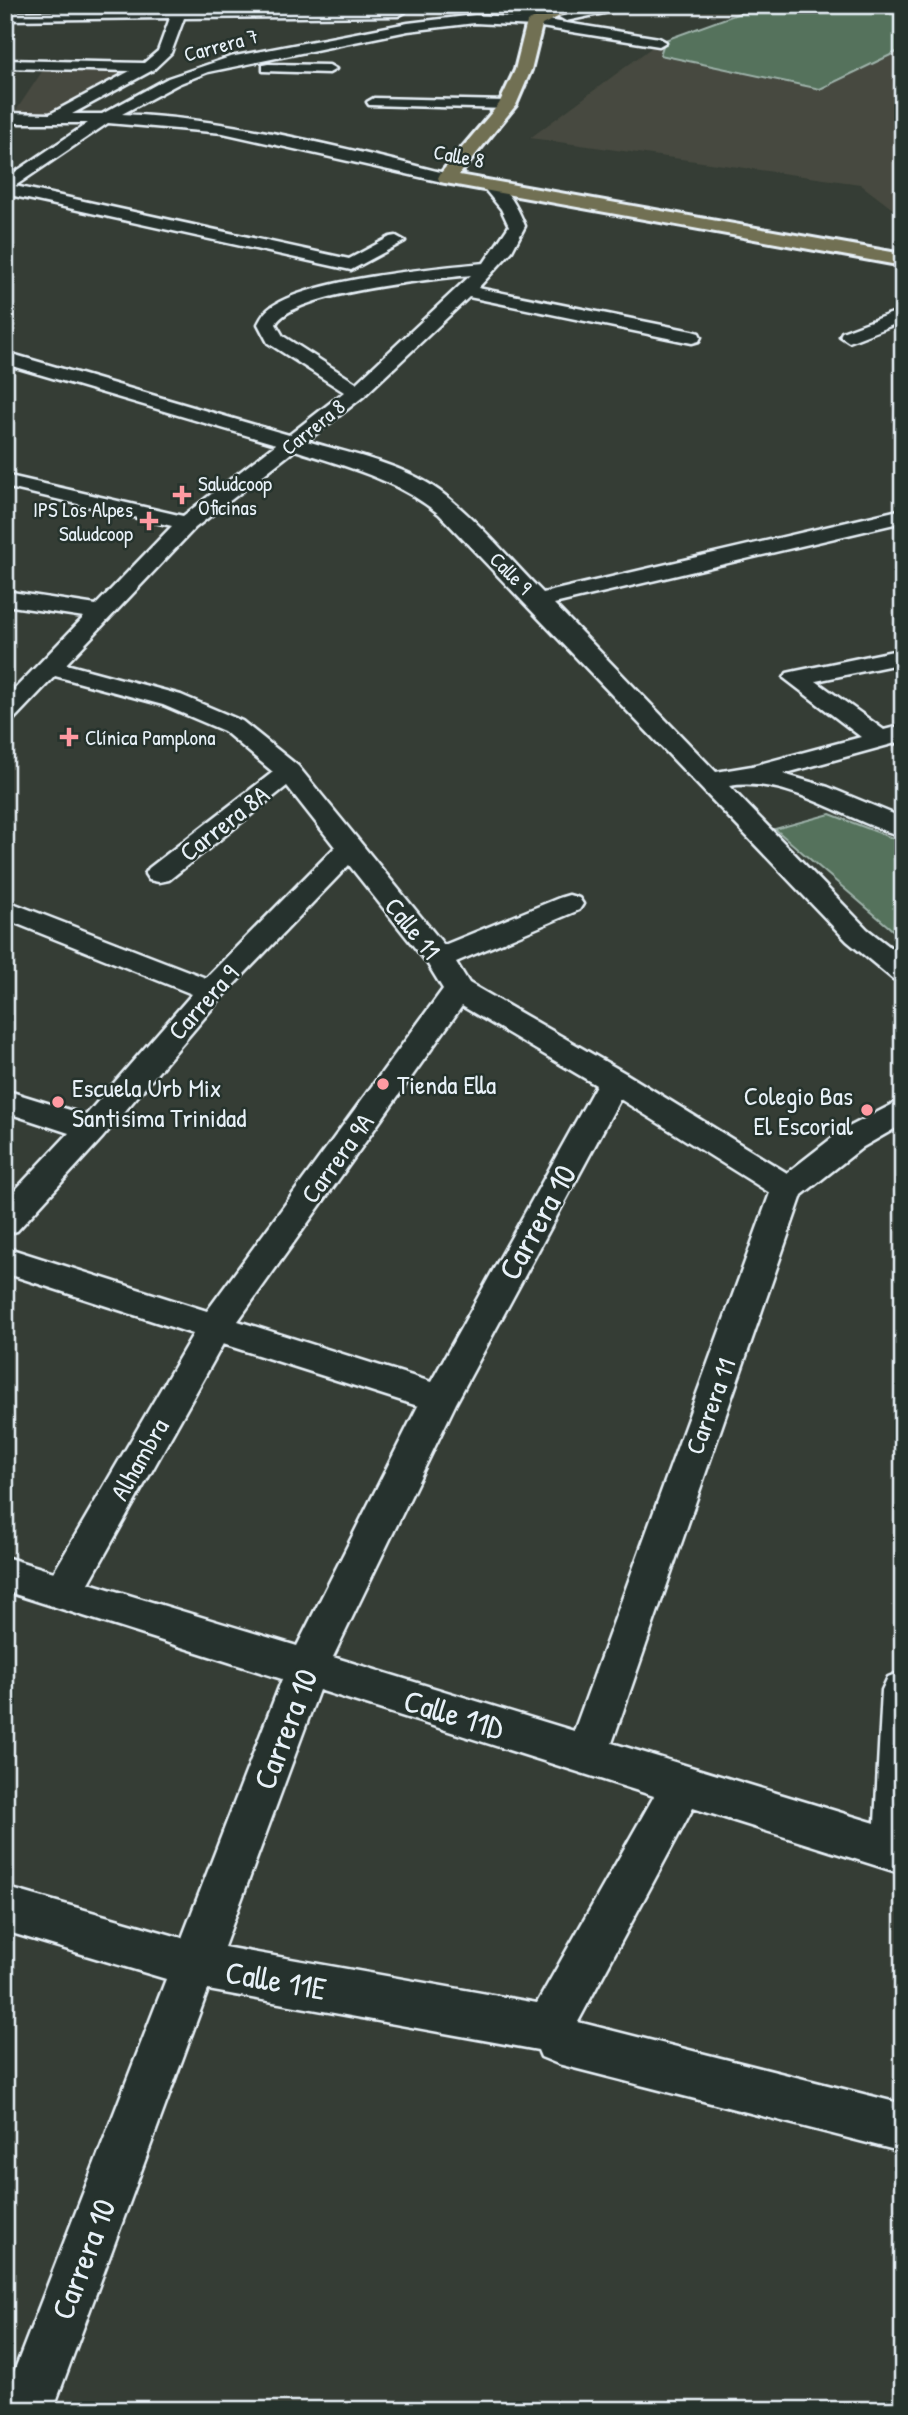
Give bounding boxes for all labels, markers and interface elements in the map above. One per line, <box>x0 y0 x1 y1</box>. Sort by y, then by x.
street label: Carrera 7 <box>181 21 261 69</box>
street label: Calle 8 <box>431 137 487 175</box>
street label: Carrera 8 <box>275 392 351 462</box>
place label: Saludcoop Oficinas <box>198 469 272 522</box>
marker: Saludcoop Oficinas <box>172 485 192 505</box>
place label: IPS Los Alpes Saludcoop <box>33 495 133 548</box>
marker: IPS Los Alpes Saludcoop <box>139 511 159 531</box>
street label: Calle 9 <box>483 545 539 601</box>
place label: Clínica Pamplona <box>85 723 216 752</box>
marker: Clínica Pamplona <box>59 727 79 747</box>
street label: Carrera 8A <box>172 777 276 869</box>
street label: Calle 11 <box>377 889 449 967</box>
street label: Carrera 9 <box>160 957 246 1047</box>
place label: Tienda Ella <box>397 1067 496 1102</box>
place label: Escuela Urb Mix Santisima Trinidad <box>72 1070 246 1135</box>
marker: Tienda Ella <box>375 1076 391 1092</box>
place label: Colegio Bas El Escorial <box>744 1078 853 1143</box>
marker: Escuela Urb Mix Santisima Trinidad <box>50 1094 66 1110</box>
marker: Colegio Bas El Escorial <box>859 1102 875 1118</box>
street label: Carrera 9A <box>293 1106 382 1210</box>
street label: Carrera 10 <box>488 1157 586 1287</box>
street label: Carrera 11 <box>676 1353 744 1459</box>
street label: Alhambra <box>102 1412 176 1506</box>
street label: Carrera 10 <box>242 1663 328 1795</box>
street label: Calle 11D <box>399 1678 509 1750</box>
street label: Calle 11E <box>222 1950 330 2010</box>
street label: Carrera 10 <box>40 2193 126 2325</box>

